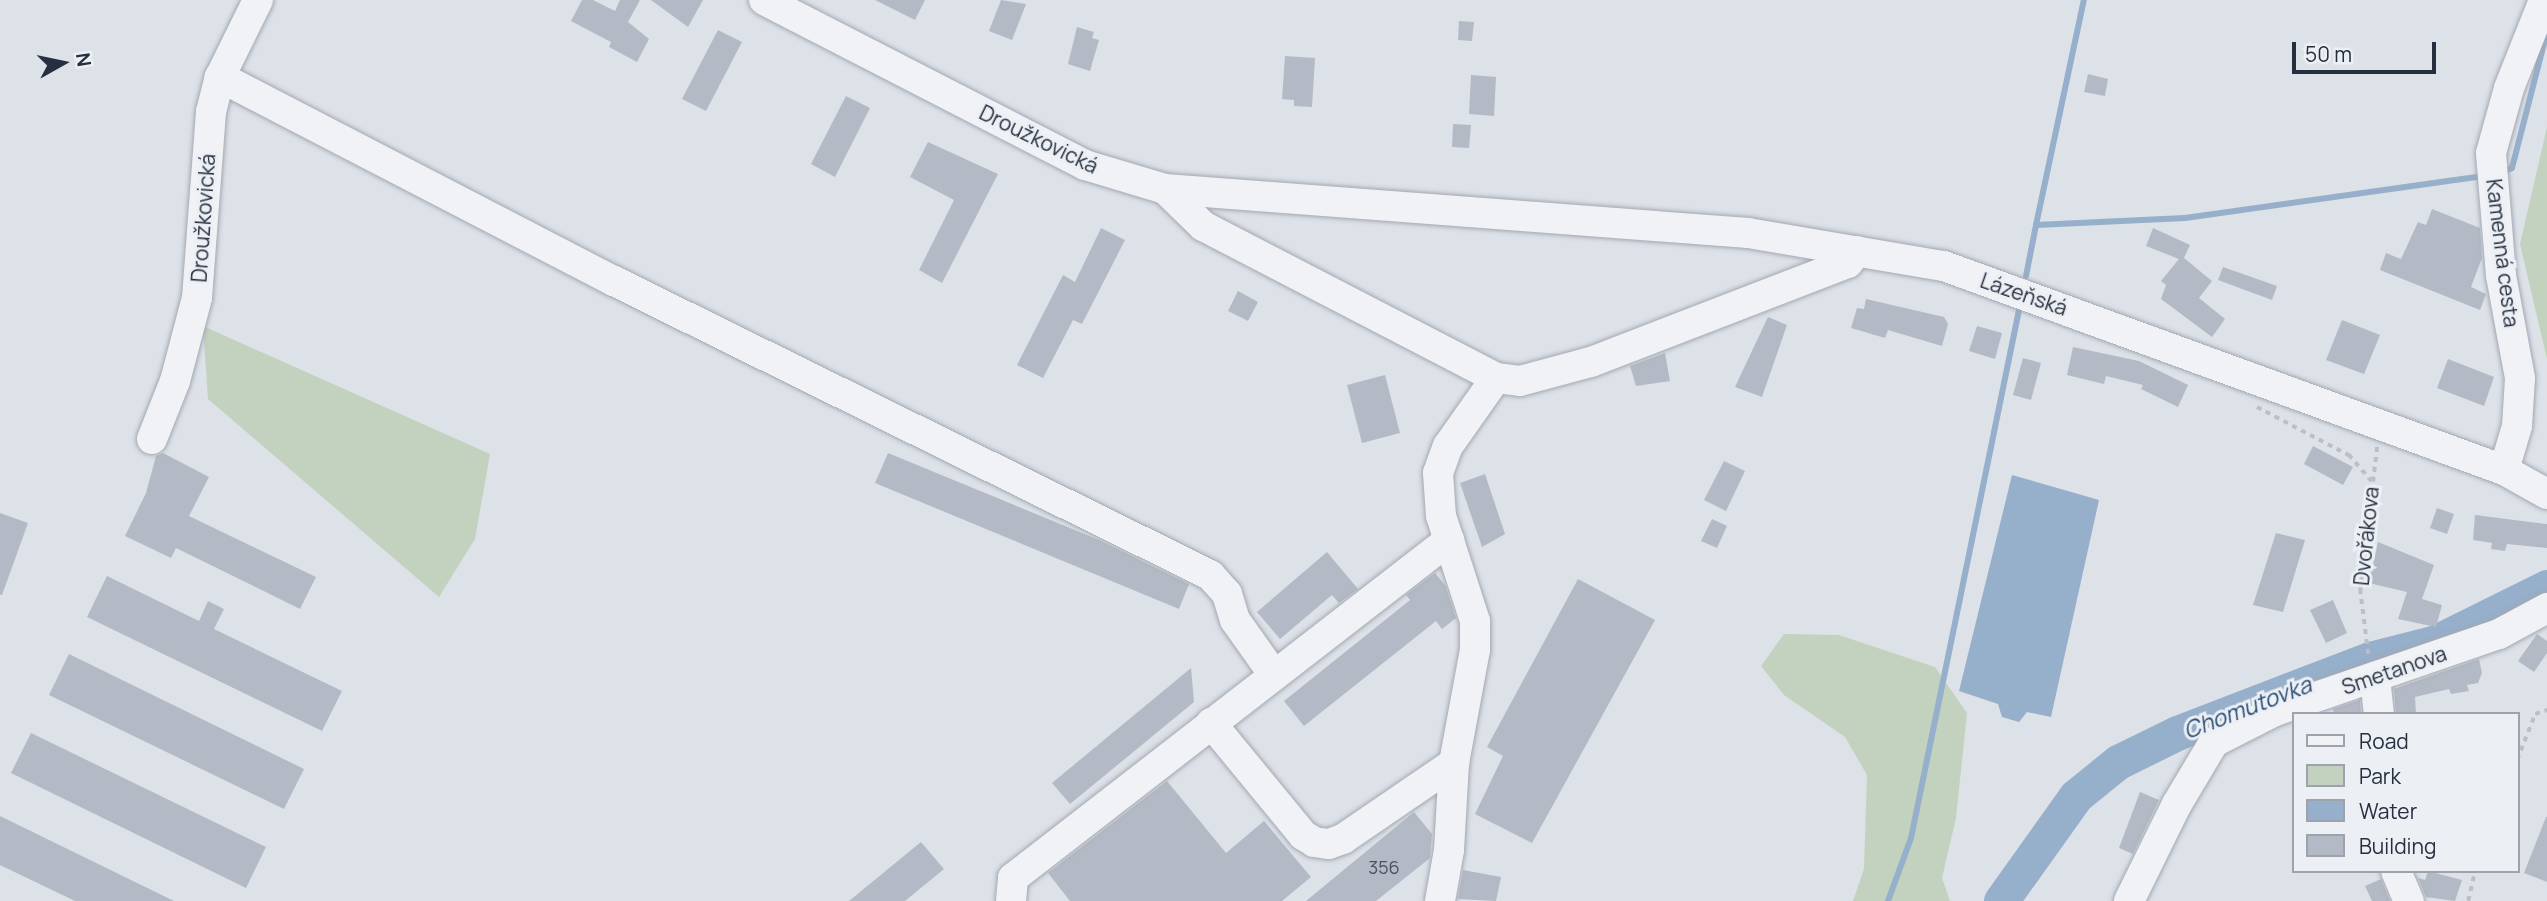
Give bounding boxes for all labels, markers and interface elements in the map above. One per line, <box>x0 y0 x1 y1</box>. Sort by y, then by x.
north arrow <box>28 28 98 98</box>
scale bar <box>2295 28 2438 72</box>
text: 50 m <box>2305 40 2352 68</box>
text: N <box>70 51 98 68</box>
street label: Droužkovická <box>976 99 1102 179</box>
street label: Droužkovická <box>186 153 220 283</box>
street label: Kamenná cesta <box>2481 177 2525 329</box>
street label: Lázeňská <box>1977 267 2071 321</box>
street label: Dvořákova <box>2348 485 2384 587</box>
street label: Smetanova <box>2338 640 2450 700</box>
water label: Chomutovka <box>2179 670 2315 744</box>
legend <box>2292 712 2519 873</box>
text: Road <box>2359 727 2409 755</box>
text: Park <box>2359 762 2401 790</box>
text: Water <box>2359 797 2417 825</box>
text: Building <box>2359 832 2436 860</box>
house number: 356 <box>1368 856 1400 878</box>

